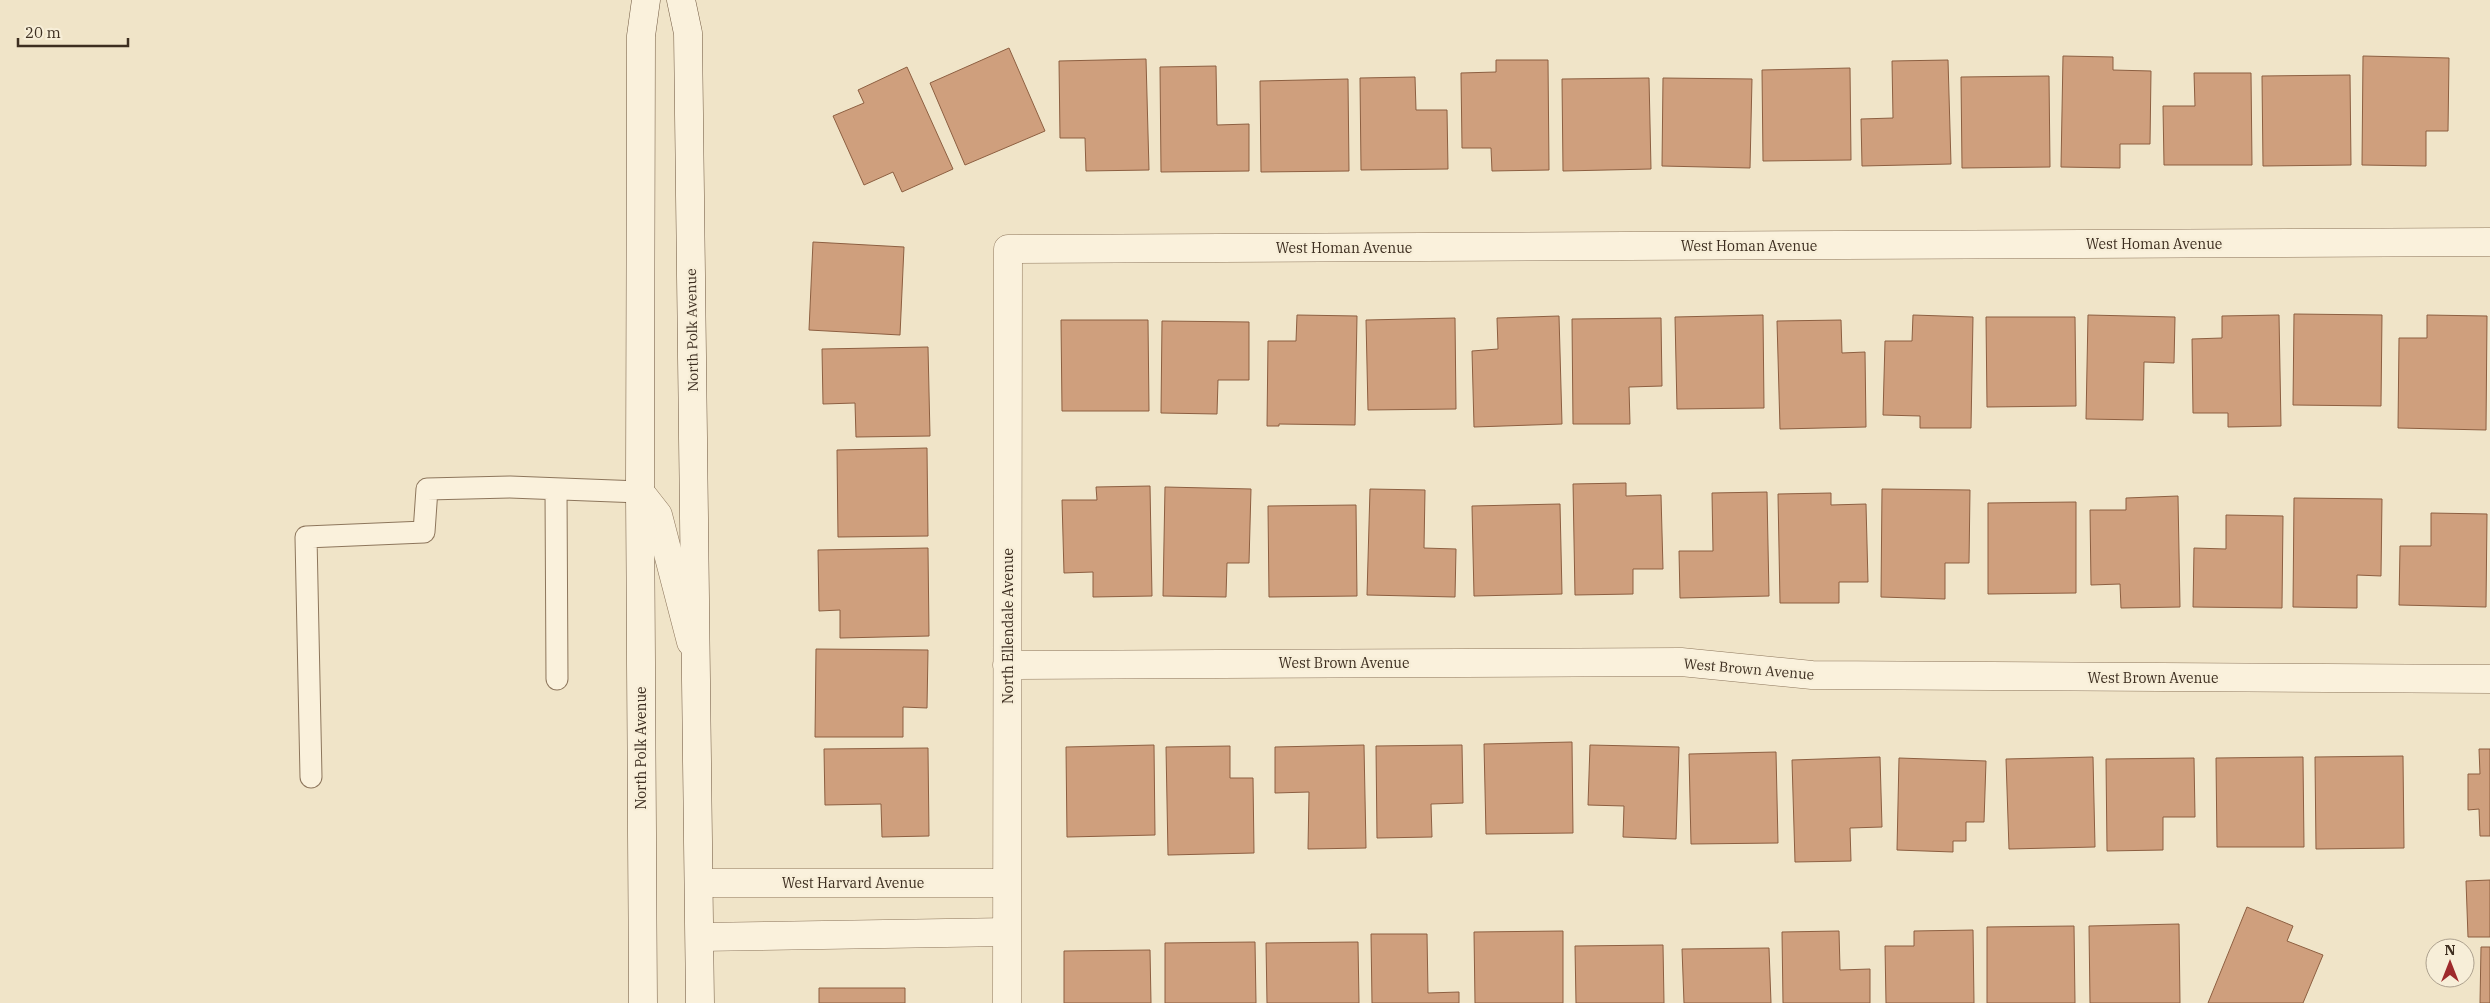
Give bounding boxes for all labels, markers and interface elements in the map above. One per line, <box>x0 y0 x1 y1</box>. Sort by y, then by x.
scale bar <box>18 15 128 47</box>
text: 20 m <box>25 23 61 42</box>
street label: West Homan Avenue <box>2086 235 2222 253</box>
street label: West Homan Avenue <box>1681 237 1817 255</box>
street label: West Homan Avenue <box>1276 239 1412 257</box>
street label: North Polk Avenue <box>682 268 702 392</box>
street label: North Ellendale Avenue <box>999 548 1017 704</box>
street label: West Brown Avenue <box>1278 654 1410 672</box>
street label: West Brown Avenue <box>1683 654 1815 684</box>
street label: West Brown Avenue <box>2087 669 2219 687</box>
street label: North Polk Avenue <box>632 686 650 810</box>
street label: West Harvard Avenue <box>782 874 924 892</box>
north arrow <box>2425 938 2475 988</box>
text: N <box>2444 941 2456 959</box>

